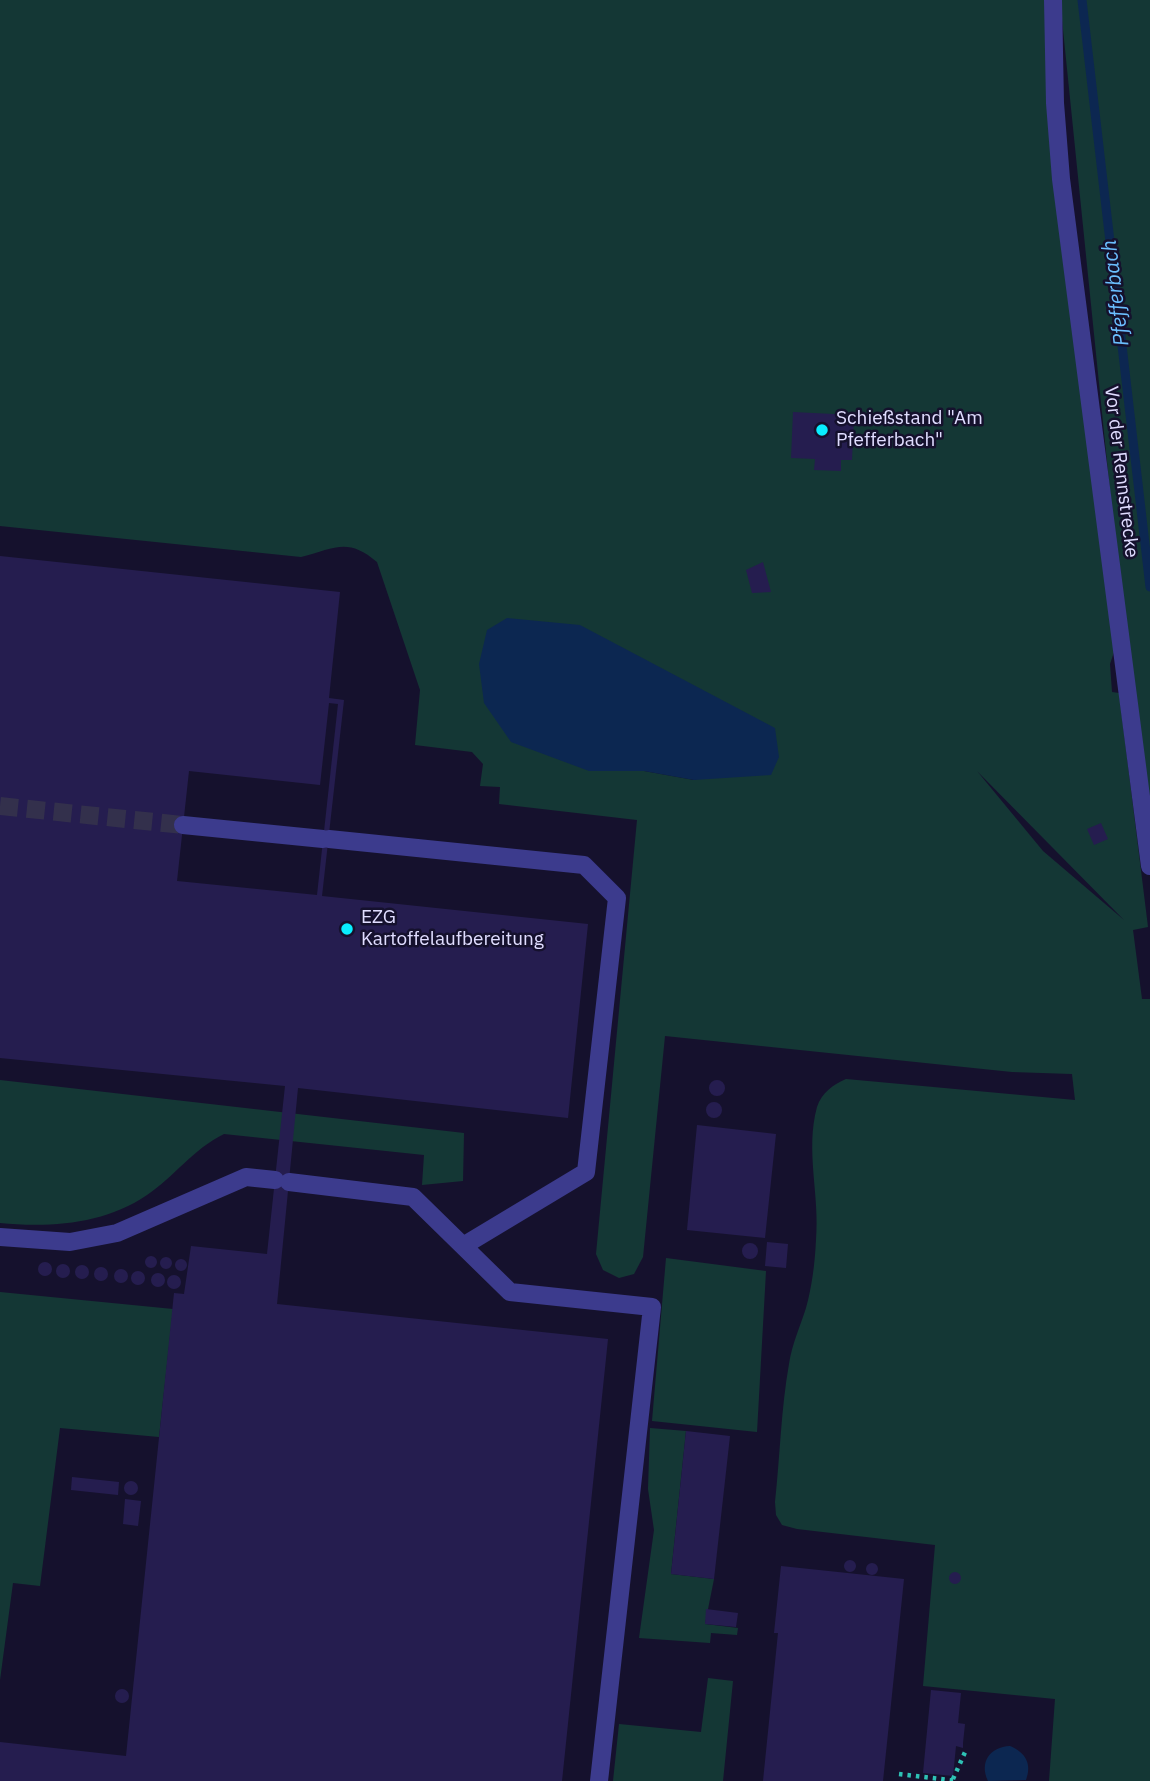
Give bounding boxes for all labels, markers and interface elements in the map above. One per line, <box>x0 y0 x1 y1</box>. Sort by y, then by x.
water label: Pfefferbach <box>1097 238 1135 348</box>
street label: Vor der Rennstrecke <box>1099 385 1143 559</box>
place label: Schießstand "Am Pfefferbach" <box>836 408 983 452</box>
marker: Schießstand "Am Pfefferbach" <box>814 422 830 438</box>
place label: EZG Kartoffelaufbereitung <box>361 907 544 951</box>
marker: EZG Kartoffelaufbereitung <box>339 921 355 937</box>

